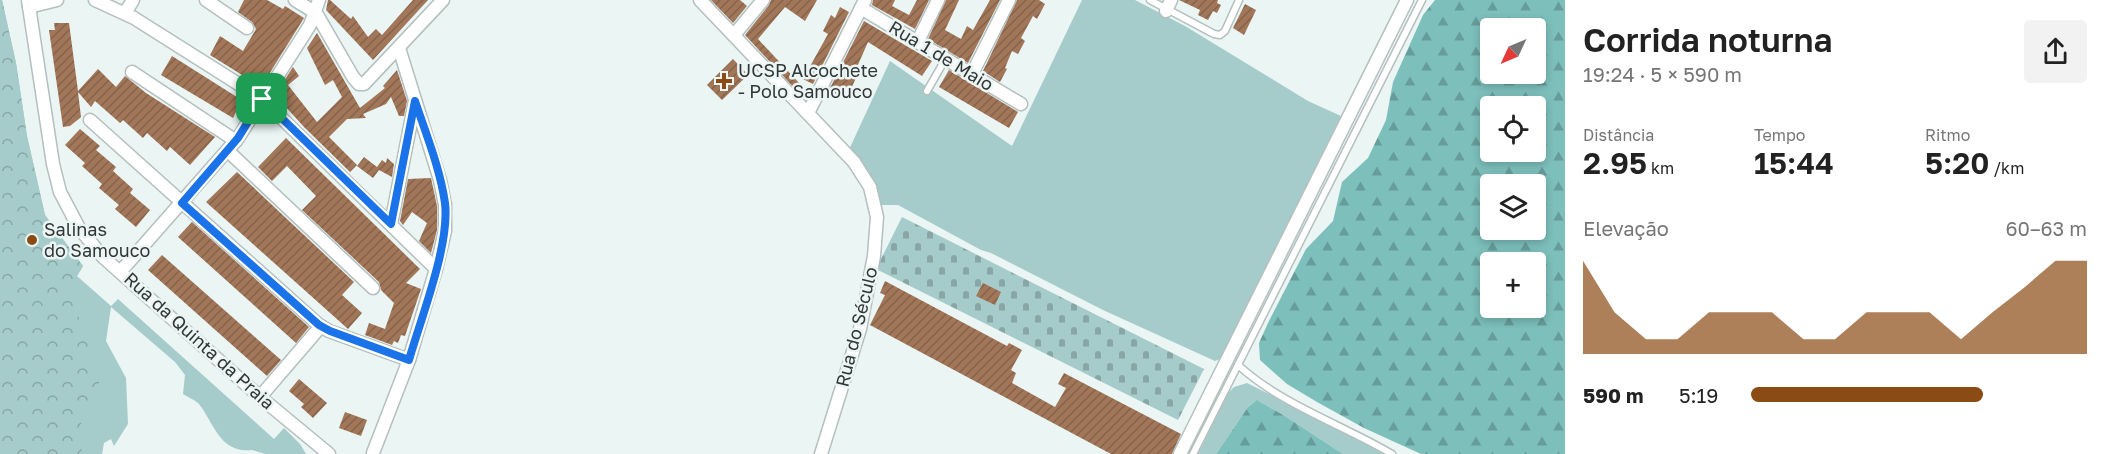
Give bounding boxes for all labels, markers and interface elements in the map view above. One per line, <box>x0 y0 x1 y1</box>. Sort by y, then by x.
street label: Rua 1 de Maio <box>885 15 998 95</box>
north arrow <box>1480 18 1546 84</box>
map controls <box>1480 18 1546 318</box>
text: Corrida noturna <box>1583 20 1832 59</box>
button: share <box>2024 20 2087 83</box>
place label: UCSP Alcochete - Polo Samouco <box>738 59 878 102</box>
text: 19:24 · 5 × 590 m <box>1583 62 1742 86</box>
marker: UCSP Alcochete - Polo Samouco <box>715 72 733 90</box>
pin <box>236 73 287 124</box>
icon: arrive <box>245 82 278 115</box>
button: locate <box>1480 96 1546 162</box>
text: Distância <box>1583 125 1654 145</box>
text: Tempo <box>1754 125 1805 145</box>
text: Ritmo <box>1925 125 1970 145</box>
text: 2.95 <box>1583 145 1647 181</box>
text: 15:44 <box>1754 145 1834 181</box>
text: 5:20 <box>1925 145 1989 181</box>
text: km <box>1647 158 1674 178</box>
text: /km <box>1989 158 2024 178</box>
button: layers <box>1480 174 1546 240</box>
text: Elevação <box>1583 216 1669 240</box>
text: 60–63 m <box>2005 216 2087 240</box>
place label: Salinas do Samouco <box>44 218 150 261</box>
marker: Salinas do Samouco <box>25 233 39 247</box>
button: + <box>1480 252 1546 318</box>
street label: Rua do Século <box>830 264 882 389</box>
street label: Rua da Quinta da Praia <box>120 267 279 414</box>
text: 590 m <box>1583 383 1643 407</box>
text: 5:19 <box>1679 383 1718 407</box>

